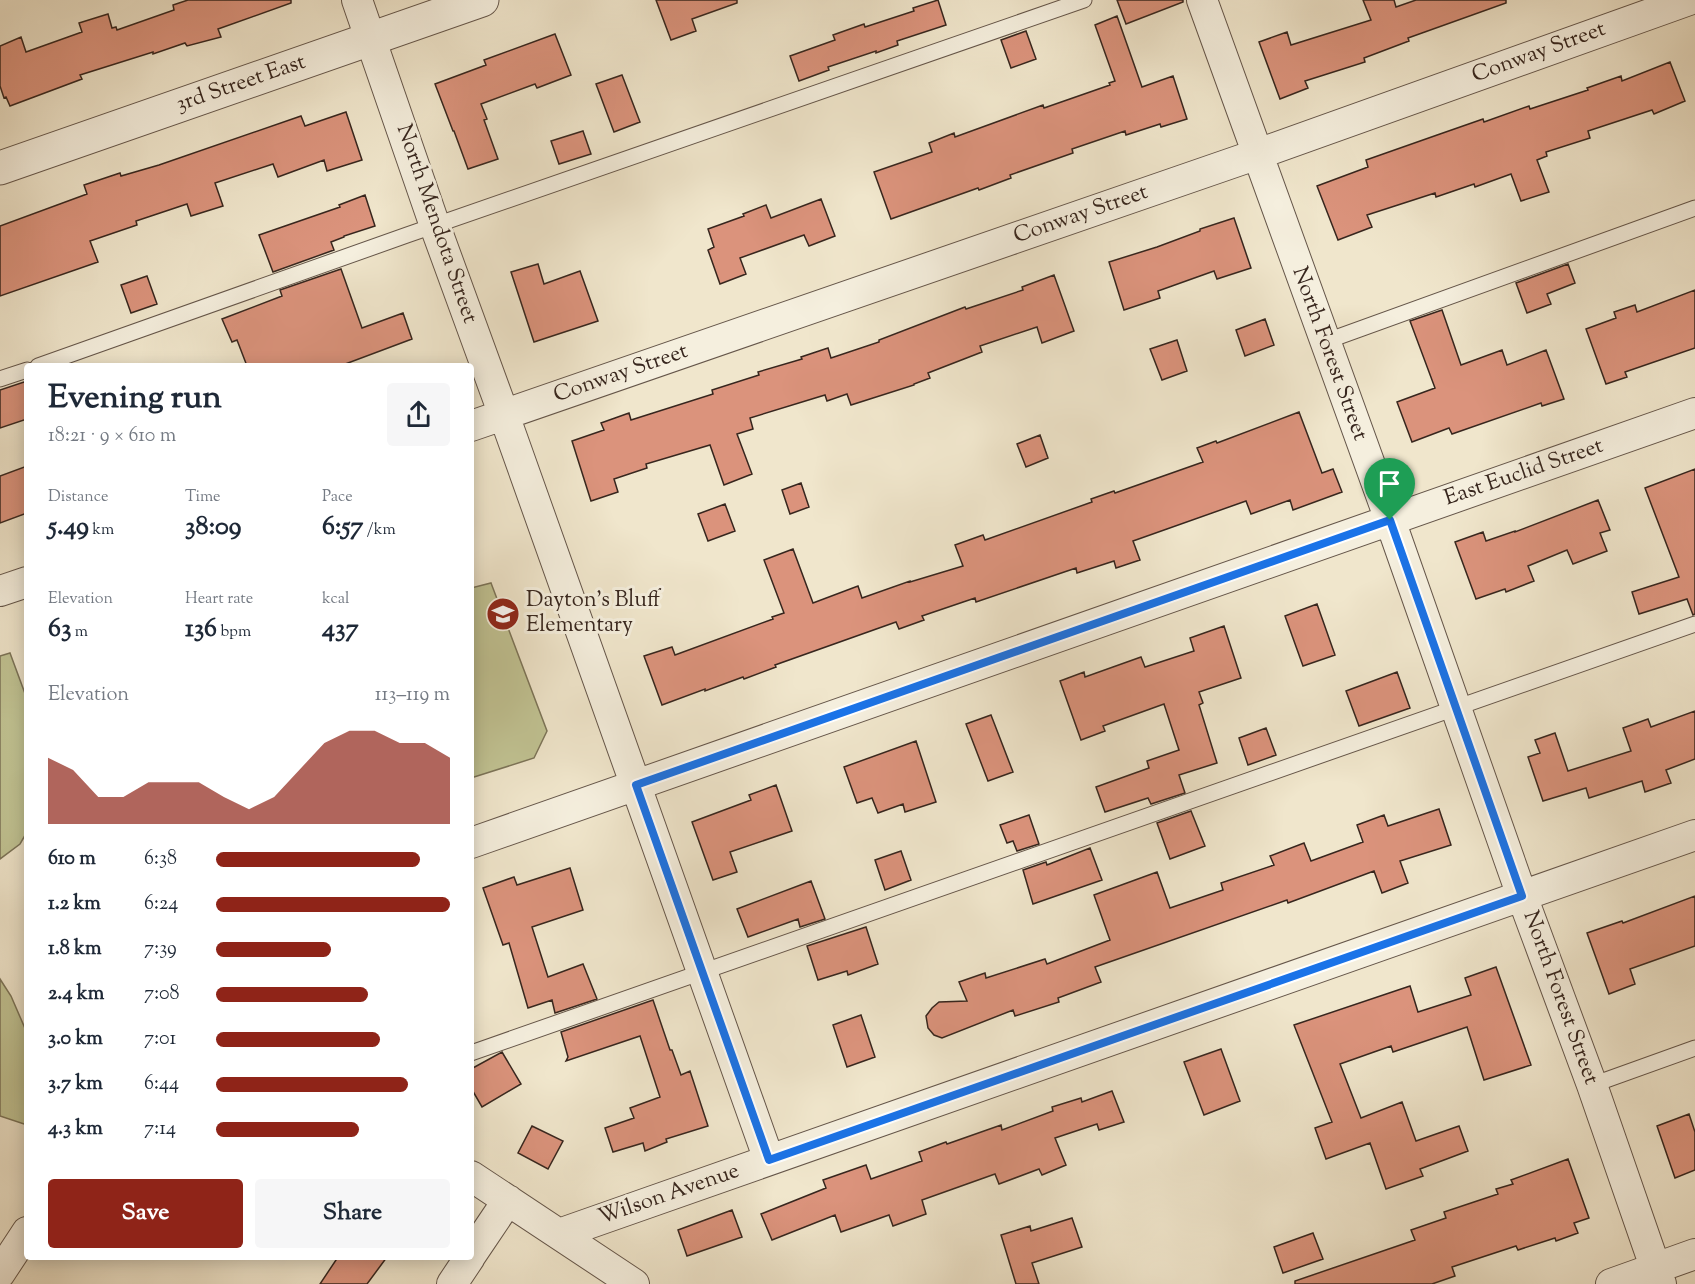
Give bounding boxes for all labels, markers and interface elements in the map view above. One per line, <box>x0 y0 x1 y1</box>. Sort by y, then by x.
street label: Conway Street <box>1468 14 1611 92</box>
street label: 3rd Street East <box>172 47 311 121</box>
street label: North Mendota Street <box>387 120 485 328</box>
street label: Conway Street <box>1009 177 1153 253</box>
street label: North Forest Street <box>1283 263 1375 446</box>
street label: Conway Street <box>549 336 693 412</box>
text: Evening run <box>48 375 222 423</box>
button: share <box>387 383 450 446</box>
text: 18:21 · 9 × 610 m <box>48 422 176 451</box>
street label: East Euclid Street <box>1440 431 1608 515</box>
pin <box>1364 458 1415 520</box>
icon: arrive <box>1373 467 1406 500</box>
text: Distance <box>48 486 108 509</box>
text: Time <box>185 486 221 509</box>
text: Pace <box>322 486 353 509</box>
text: 5.49 <box>48 509 89 546</box>
text: 38:09 <box>185 509 241 546</box>
text: 6:57 <box>322 509 363 546</box>
text: km <box>89 519 114 542</box>
text: /km <box>363 519 396 542</box>
place label: Dayton's Bluff Elementary <box>526 585 662 642</box>
text: Elevation <box>48 588 113 611</box>
text: Heart rate <box>185 588 253 611</box>
text: kcal <box>322 588 350 611</box>
school or university icon: Dayton's Bluff Elementary <box>485 596 521 632</box>
text: 63 <box>48 611 71 648</box>
text: 136 <box>185 611 217 648</box>
text: 437 <box>322 611 359 648</box>
text: m <box>71 621 88 644</box>
text: bpm <box>217 621 251 644</box>
text: Elevation <box>48 681 129 710</box>
text: 113–119 m <box>375 681 450 710</box>
text: 610 m <box>48 845 96 874</box>
text: 6:38 <box>144 845 177 874</box>
text: 1.2 km <box>48 890 101 919</box>
text: 6:24 <box>144 890 178 919</box>
street label: North Forest Street <box>1514 907 1606 1090</box>
text: 1.8 km <box>48 935 102 964</box>
text: 7:39 <box>144 935 177 964</box>
text: 2.4 km <box>48 980 104 1009</box>
text: 7:08 <box>144 980 180 1009</box>
text: 3.0 km <box>48 1025 103 1054</box>
text: 7:01 <box>144 1025 176 1054</box>
text: 3.7 km <box>48 1070 103 1099</box>
text: 6:44 <box>144 1070 179 1099</box>
text: 4.3 km <box>48 1115 103 1144</box>
text: 7:14 <box>144 1115 176 1144</box>
street label: Wilson Avenue <box>594 1156 744 1234</box>
button: Save <box>48 1179 243 1248</box>
button: Share <box>255 1179 450 1248</box>

